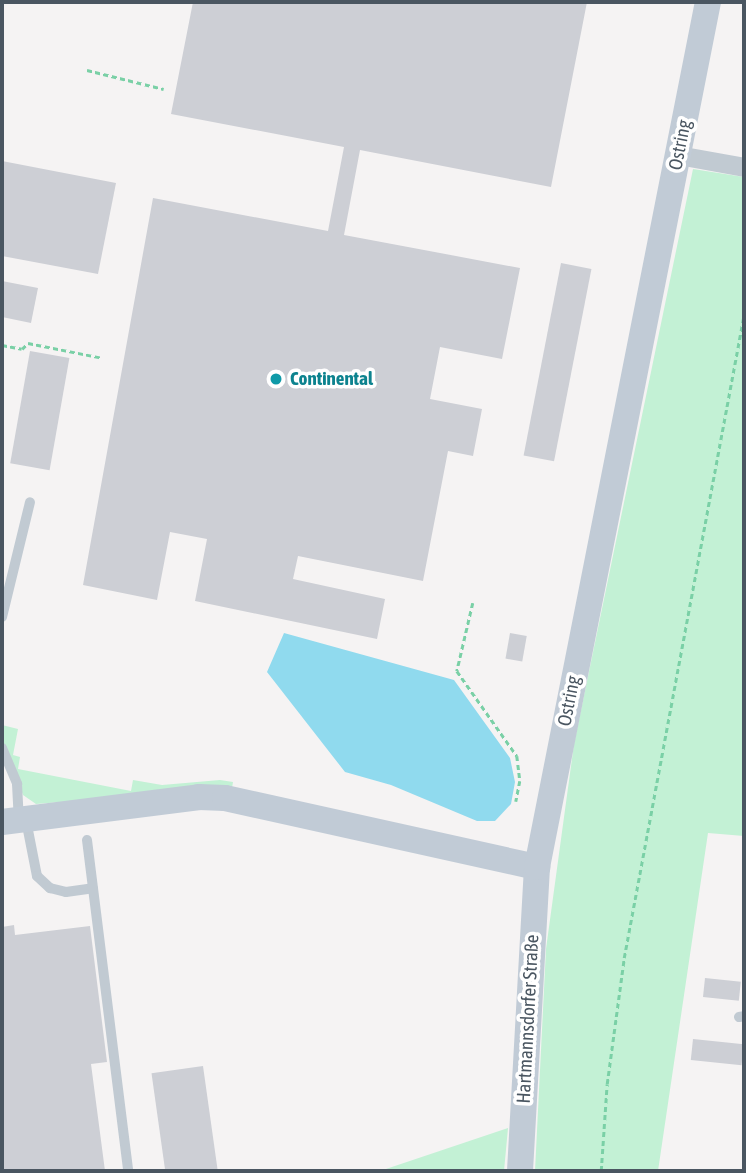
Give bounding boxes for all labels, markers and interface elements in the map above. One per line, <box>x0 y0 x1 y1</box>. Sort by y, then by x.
street label: Ostring <box>664 118 696 172</box>
place label: Continental <box>290 368 373 390</box>
marker: Continental <box>268 371 284 387</box>
street label: Ostring <box>553 674 585 728</box>
street label: Hartmannsdorfer Straße <box>512 934 544 1104</box>

